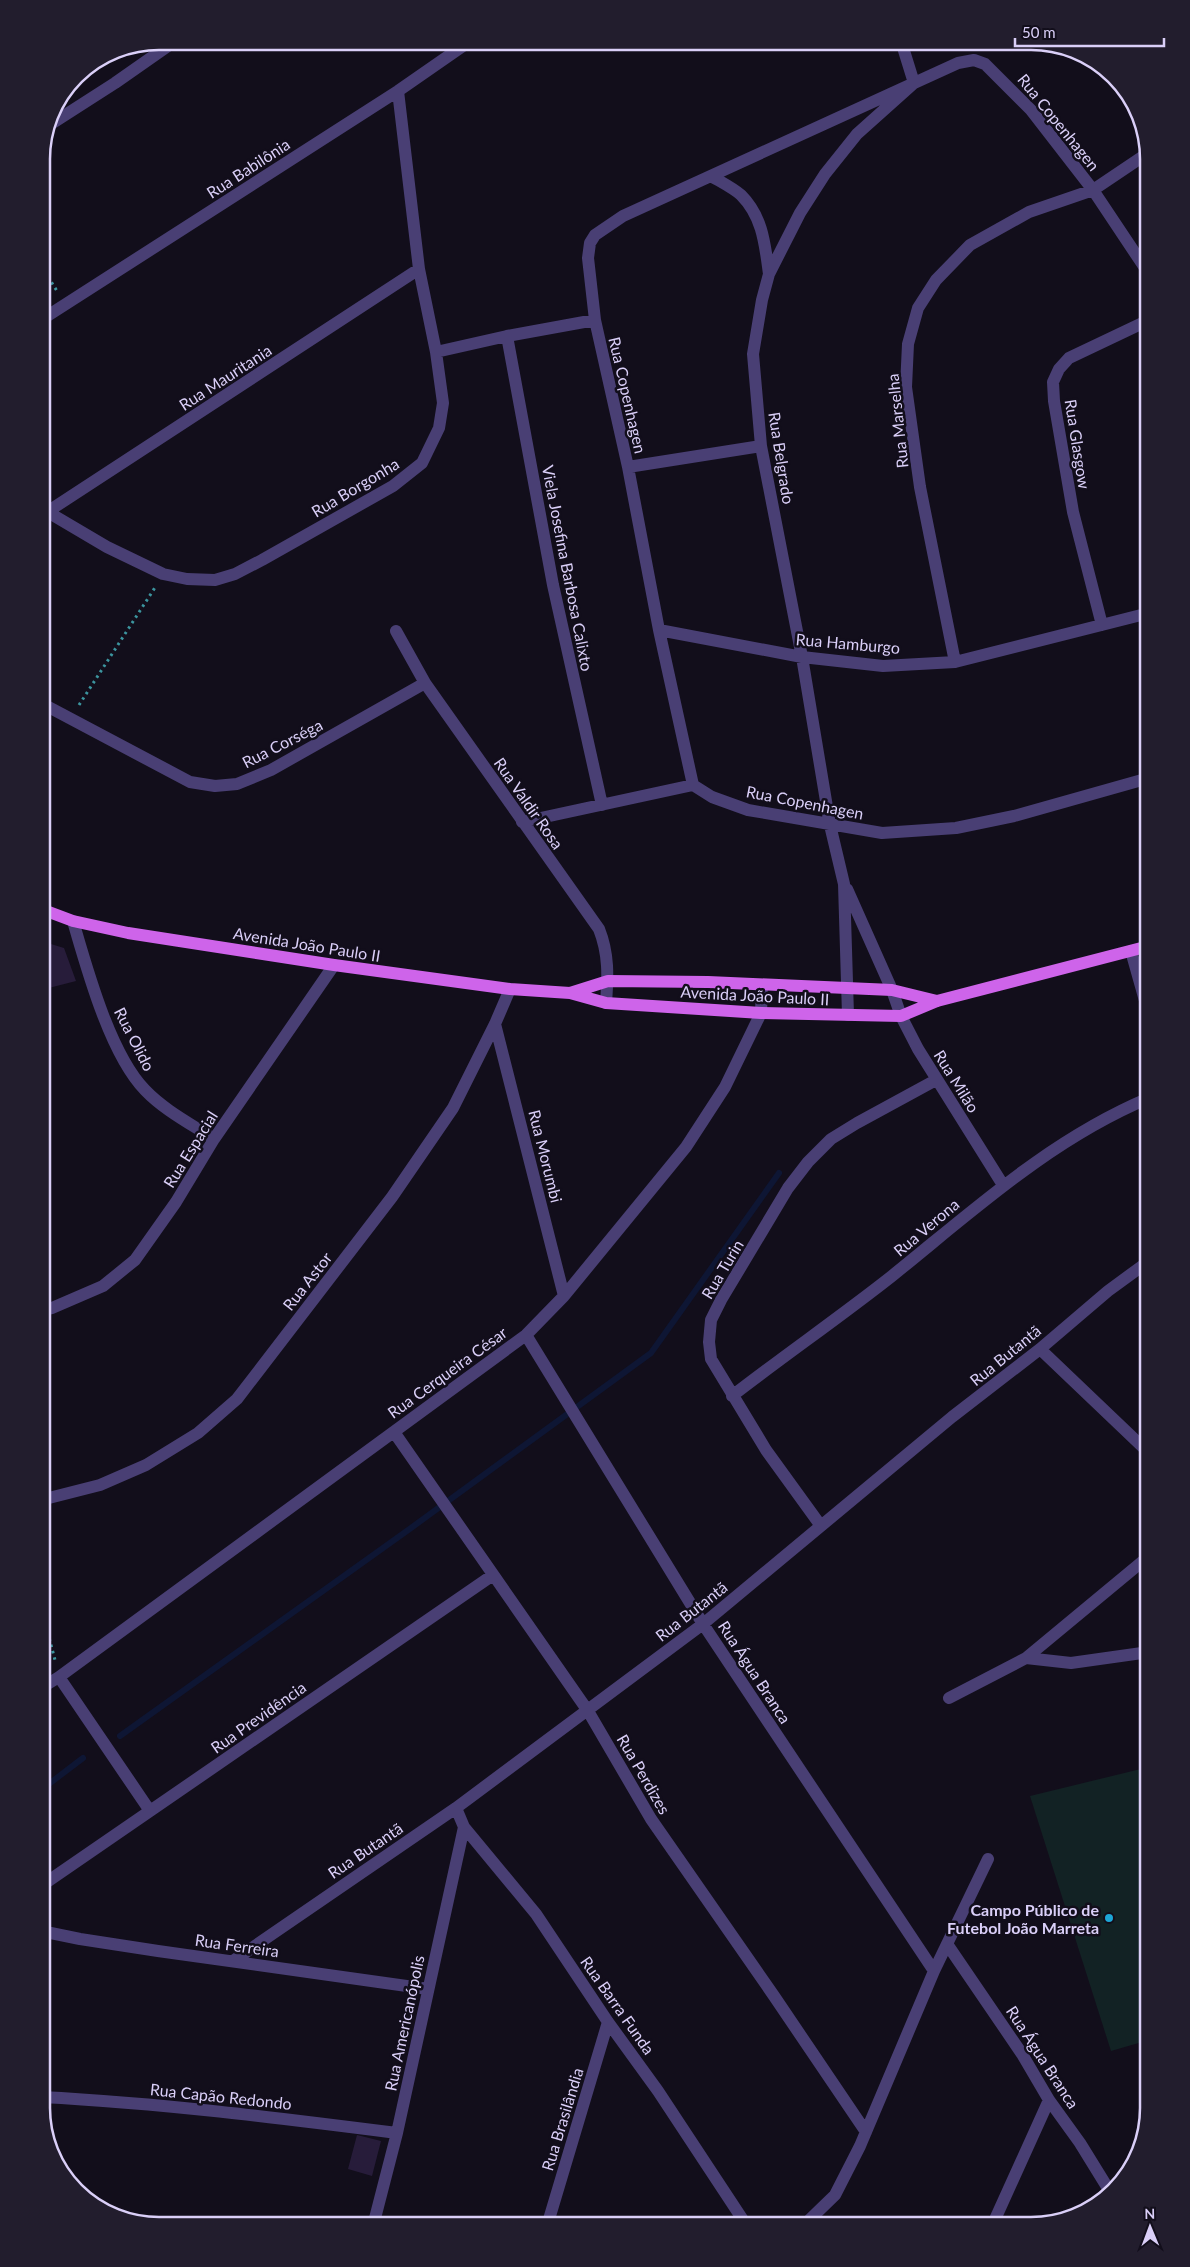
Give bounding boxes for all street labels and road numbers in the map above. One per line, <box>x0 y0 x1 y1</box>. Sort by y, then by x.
street label: Rua Copenhagen <box>1014 70 1104 174</box>
street label: Rua Babilônia <box>203 134 293 202</box>
street label: Rua Copenhagen <box>605 335 651 455</box>
street label: Rua Mauritania <box>175 340 275 414</box>
street label: Rua Marselha <box>883 373 911 469</box>
street label: Rua Glasgow <box>1062 398 1095 491</box>
street label: Rua Belgrado <box>765 411 799 505</box>
street label: Rua Borgonha <box>308 453 402 521</box>
street label: Viela Josefina Barbosa Calixto <box>539 463 597 673</box>
street label: Rua Hamburgo <box>795 629 901 657</box>
street label: Rua Corséga <box>239 715 325 771</box>
street label: Rua Valdir Rosa <box>490 754 568 852</box>
street label: Rua Copenhagen <box>745 781 865 823</box>
street label: Avenida João Paulo II <box>232 923 382 965</box>
street label: Avenida João Paulo II <box>680 982 830 1008</box>
street label: Rua Olido <box>111 1004 159 1074</box>
street label: Rua Milão <box>930 1046 984 1116</box>
street label: Rua Espacial <box>159 1107 221 1191</box>
street label: Rua Morumbi <box>525 1108 567 1204</box>
street label: Rua Verona <box>889 1194 963 1260</box>
street label: Rua Turin <box>697 1236 747 1302</box>
street label: Rua Astor <box>278 1248 336 1314</box>
street label: Rua Butantã <box>966 1321 1044 1389</box>
street label: Rua Cerqueira César <box>384 1322 510 1422</box>
street label: Rua Butantã <box>651 1577 731 1645</box>
street label: Rua Água Branca <box>715 1617 795 1727</box>
street label: Rua Previdência <box>207 1677 309 1757</box>
street label: Rua Perdizes <box>614 1731 675 1817</box>
street label: Rua Butantã <box>324 1818 406 1882</box>
street label: Rua Ferreira <box>194 1930 280 1960</box>
street label: Rua Barra Funda <box>577 1952 659 2058</box>
street label: Rua Americanópolis <box>380 1953 428 2093</box>
street label: Rua Água Branca <box>1003 2002 1083 2112</box>
street label: Rua Brasilândia <box>537 2065 587 2173</box>
street label: Rua Capão Redondo <box>149 2079 293 2113</box>

